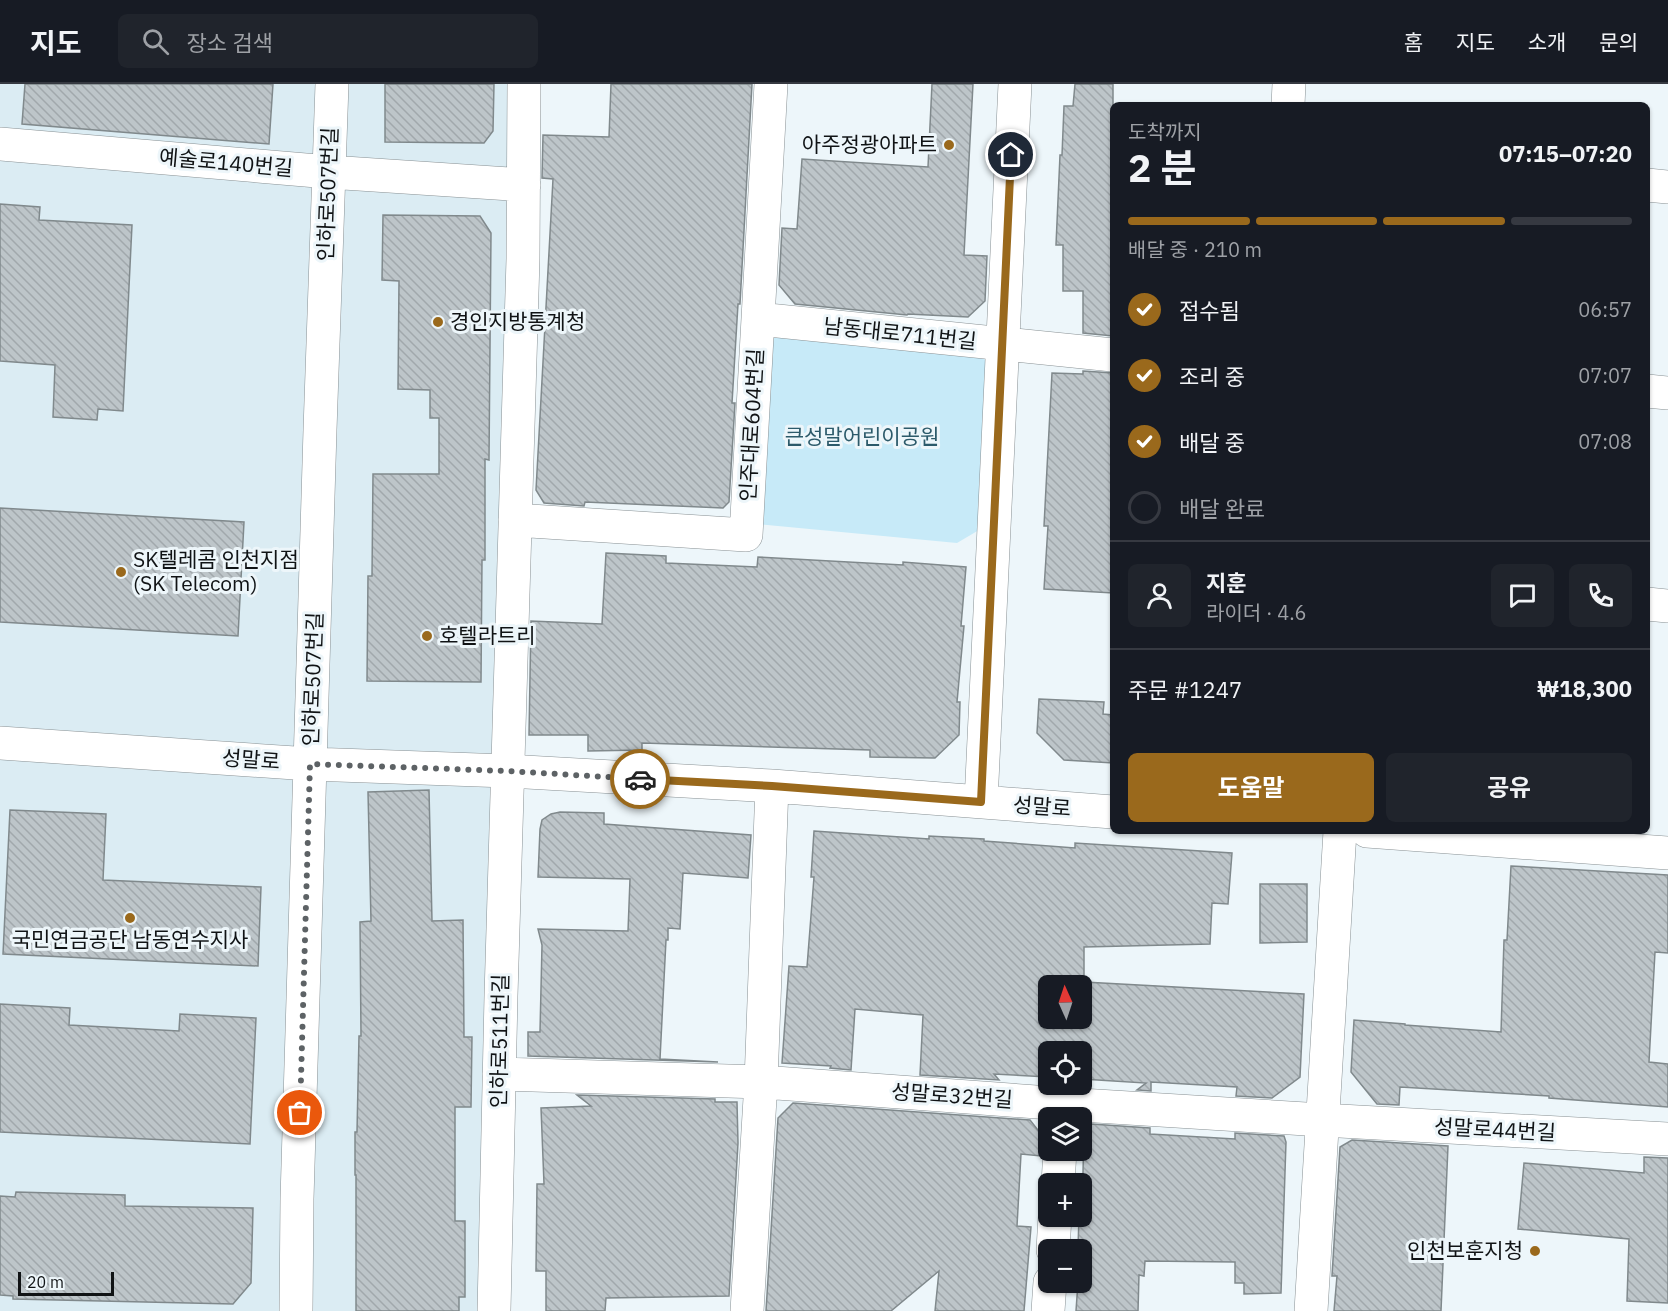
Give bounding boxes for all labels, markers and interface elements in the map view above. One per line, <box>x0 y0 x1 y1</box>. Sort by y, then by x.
search box <box>118 14 538 68</box>
text: 지도 <box>30 24 82 61</box>
icon: search <box>139 25 172 58</box>
text: 장소 검색 <box>187 28 273 57</box>
text: 홈 <box>1404 28 1423 56</box>
text: 지도 <box>1456 28 1495 56</box>
text: 소개 <box>1528 28 1566 56</box>
text: 문의 <box>1599 28 1638 56</box>
text: 도착까지 <box>1128 118 1202 145</box>
street label: 인하로507번길 <box>311 126 343 262</box>
pin <box>985 129 1036 180</box>
place label: 아주정광아파트 <box>802 130 937 158</box>
marker: 아주정광아파트 <box>942 138 956 152</box>
icon: home <box>994 138 1027 171</box>
text: 07:15–07:20 <box>1499 139 1632 168</box>
street label: 예술로140번길 <box>158 142 294 182</box>
text: 2 분 <box>1128 142 1196 193</box>
text: 배달 중 · 210 m <box>1128 236 1262 263</box>
icon: check <box>1128 293 1161 326</box>
text: 접수됨 <box>1179 296 1240 325</box>
text: 06:57 <box>1578 296 1632 323</box>
place label: 경인지방통계청 <box>450 307 585 335</box>
street label: 남동대로711번길 <box>822 311 978 355</box>
marker: 경인지방통계청 <box>431 315 445 329</box>
street label: 인주대로604번길 <box>733 347 769 502</box>
icon: check <box>1128 359 1161 392</box>
text: 조리 중 <box>1179 362 1245 391</box>
text: 07:07 <box>1578 362 1632 389</box>
park label: 큰성말어린이공원 <box>785 422 939 450</box>
icon: check <box>1128 425 1161 458</box>
text: 배달 중 <box>1179 428 1245 457</box>
text: 07:08 <box>1578 428 1632 455</box>
text: 배달 완료 <box>1179 494 1265 523</box>
place label: SK텔레콤 인천지점 (SK Telecom) <box>133 545 299 597</box>
button: person <box>1128 564 1191 627</box>
button: chat <box>1491 564 1554 627</box>
button: phone <box>1569 564 1632 627</box>
marker: SK텔레콤 인천지점 (SK Telecom) <box>114 565 128 579</box>
text: 지훈 <box>1206 568 1246 597</box>
text: 라이더 · 4.6 <box>1206 599 1307 626</box>
street label: 인하로507번길 <box>296 611 328 747</box>
place label: 호텔라트리 <box>439 621 536 649</box>
marker: 호텔라트리 <box>420 629 434 643</box>
text: ₩18,300 <box>1537 674 1632 703</box>
text: 주문 #1247 <box>1128 675 1242 704</box>
street label: 성말로 <box>221 743 281 775</box>
courier <box>610 749 670 809</box>
button: 도움말 <box>1128 753 1374 822</box>
button: 공유 <box>1386 753 1632 822</box>
icon: car <box>624 763 657 796</box>
street label: 성말로 <box>1012 790 1072 822</box>
marker: 국민연금공단 남동연수지사 <box>123 911 137 925</box>
place label: 국민연금공단 남동연수지사 <box>12 925 248 953</box>
street label: 인하로511번길 <box>484 974 514 1108</box>
north arrow <box>1038 975 1092 1029</box>
map controls <box>1038 975 1092 1293</box>
button: locate <box>1038 1041 1092 1095</box>
street label: 성말로32번길 <box>890 1077 1014 1113</box>
pin <box>274 1087 325 1138</box>
icon: bag <box>283 1096 316 1129</box>
button: layers <box>1038 1107 1092 1161</box>
street label: 성말로44번길 <box>1433 1112 1557 1146</box>
button: + <box>1038 1173 1092 1227</box>
place label: 인천보훈지청 <box>1407 1236 1523 1264</box>
button: − <box>1038 1239 1092 1293</box>
marker: 인천보훈지청 <box>1528 1244 1542 1258</box>
scale bar <box>18 1269 114 1296</box>
text: 20 m <box>27 1272 64 1292</box>

